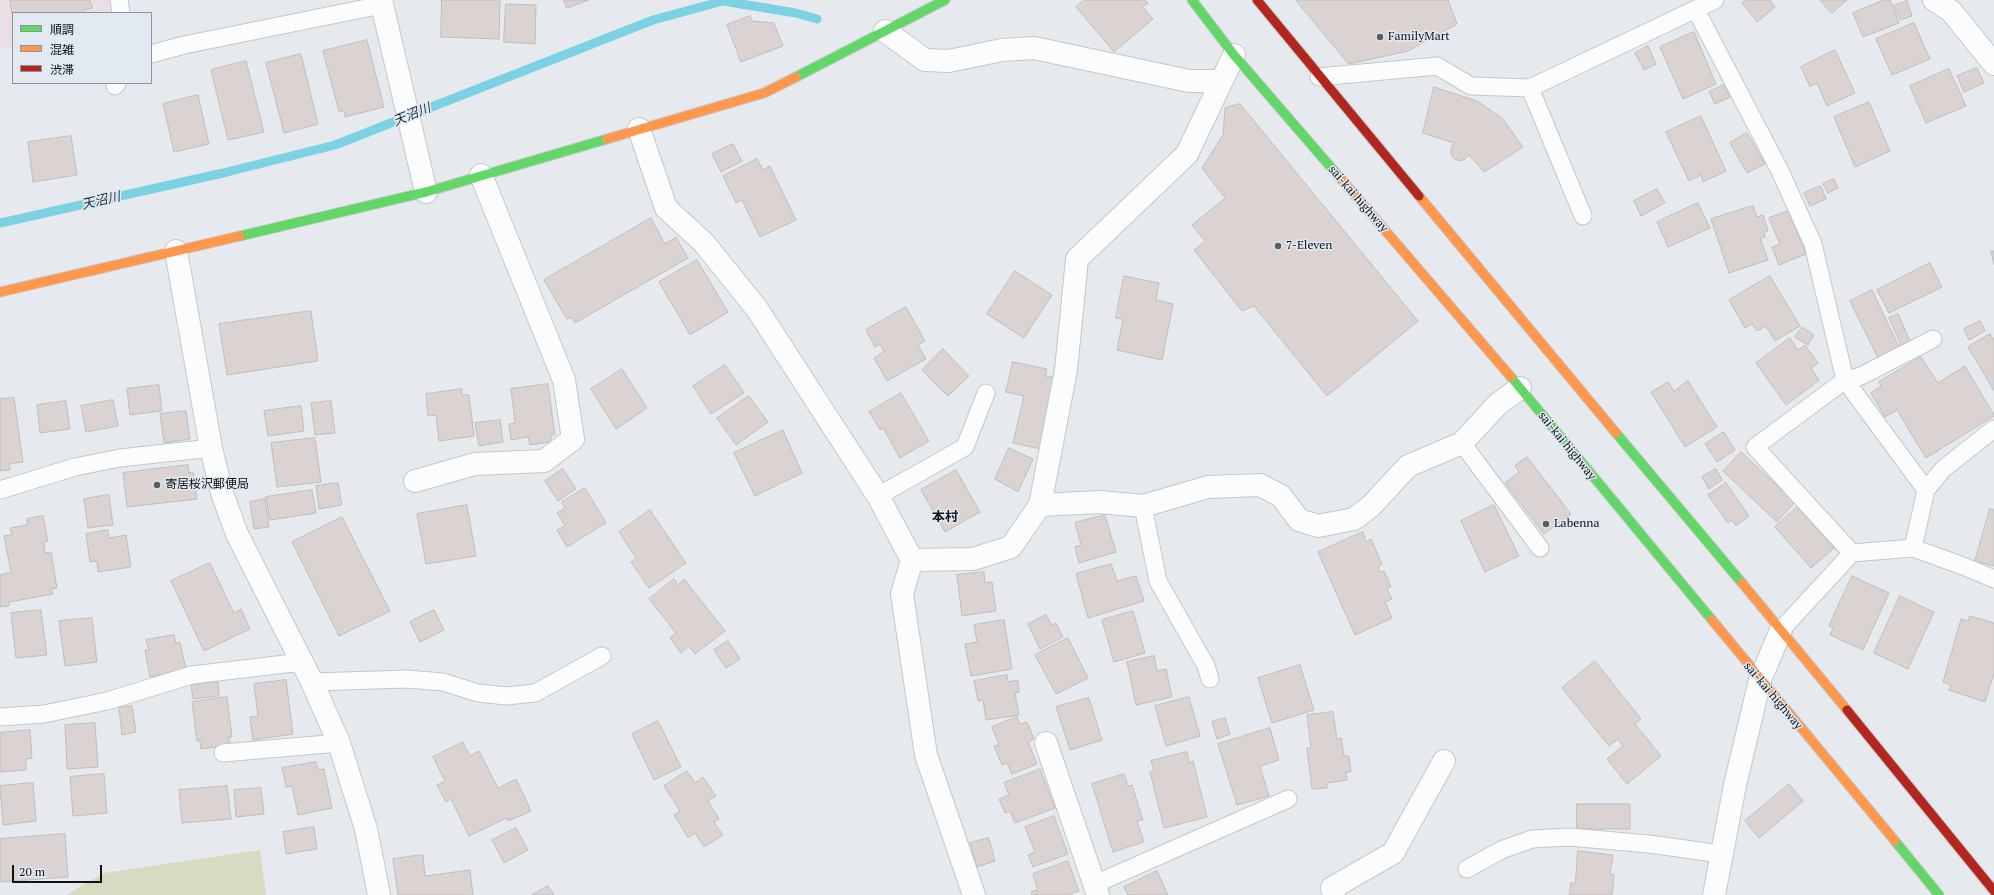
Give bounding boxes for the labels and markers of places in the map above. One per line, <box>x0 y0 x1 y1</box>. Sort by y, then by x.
place label: FamilyMart <box>1388 30 1450 44</box>
marker: FamilyMart <box>1375 32 1385 42</box>
place label: 7-Eleven <box>1286 239 1332 253</box>
marker: 7-Eleven <box>1273 241 1283 251</box>
place label: 寄居桜沢郵便局 <box>165 478 249 492</box>
marker: 寄居桜沢郵便局 <box>152 480 162 490</box>
place label: Labenna <box>1554 517 1600 531</box>
marker: Labenna <box>1541 519 1551 529</box>

